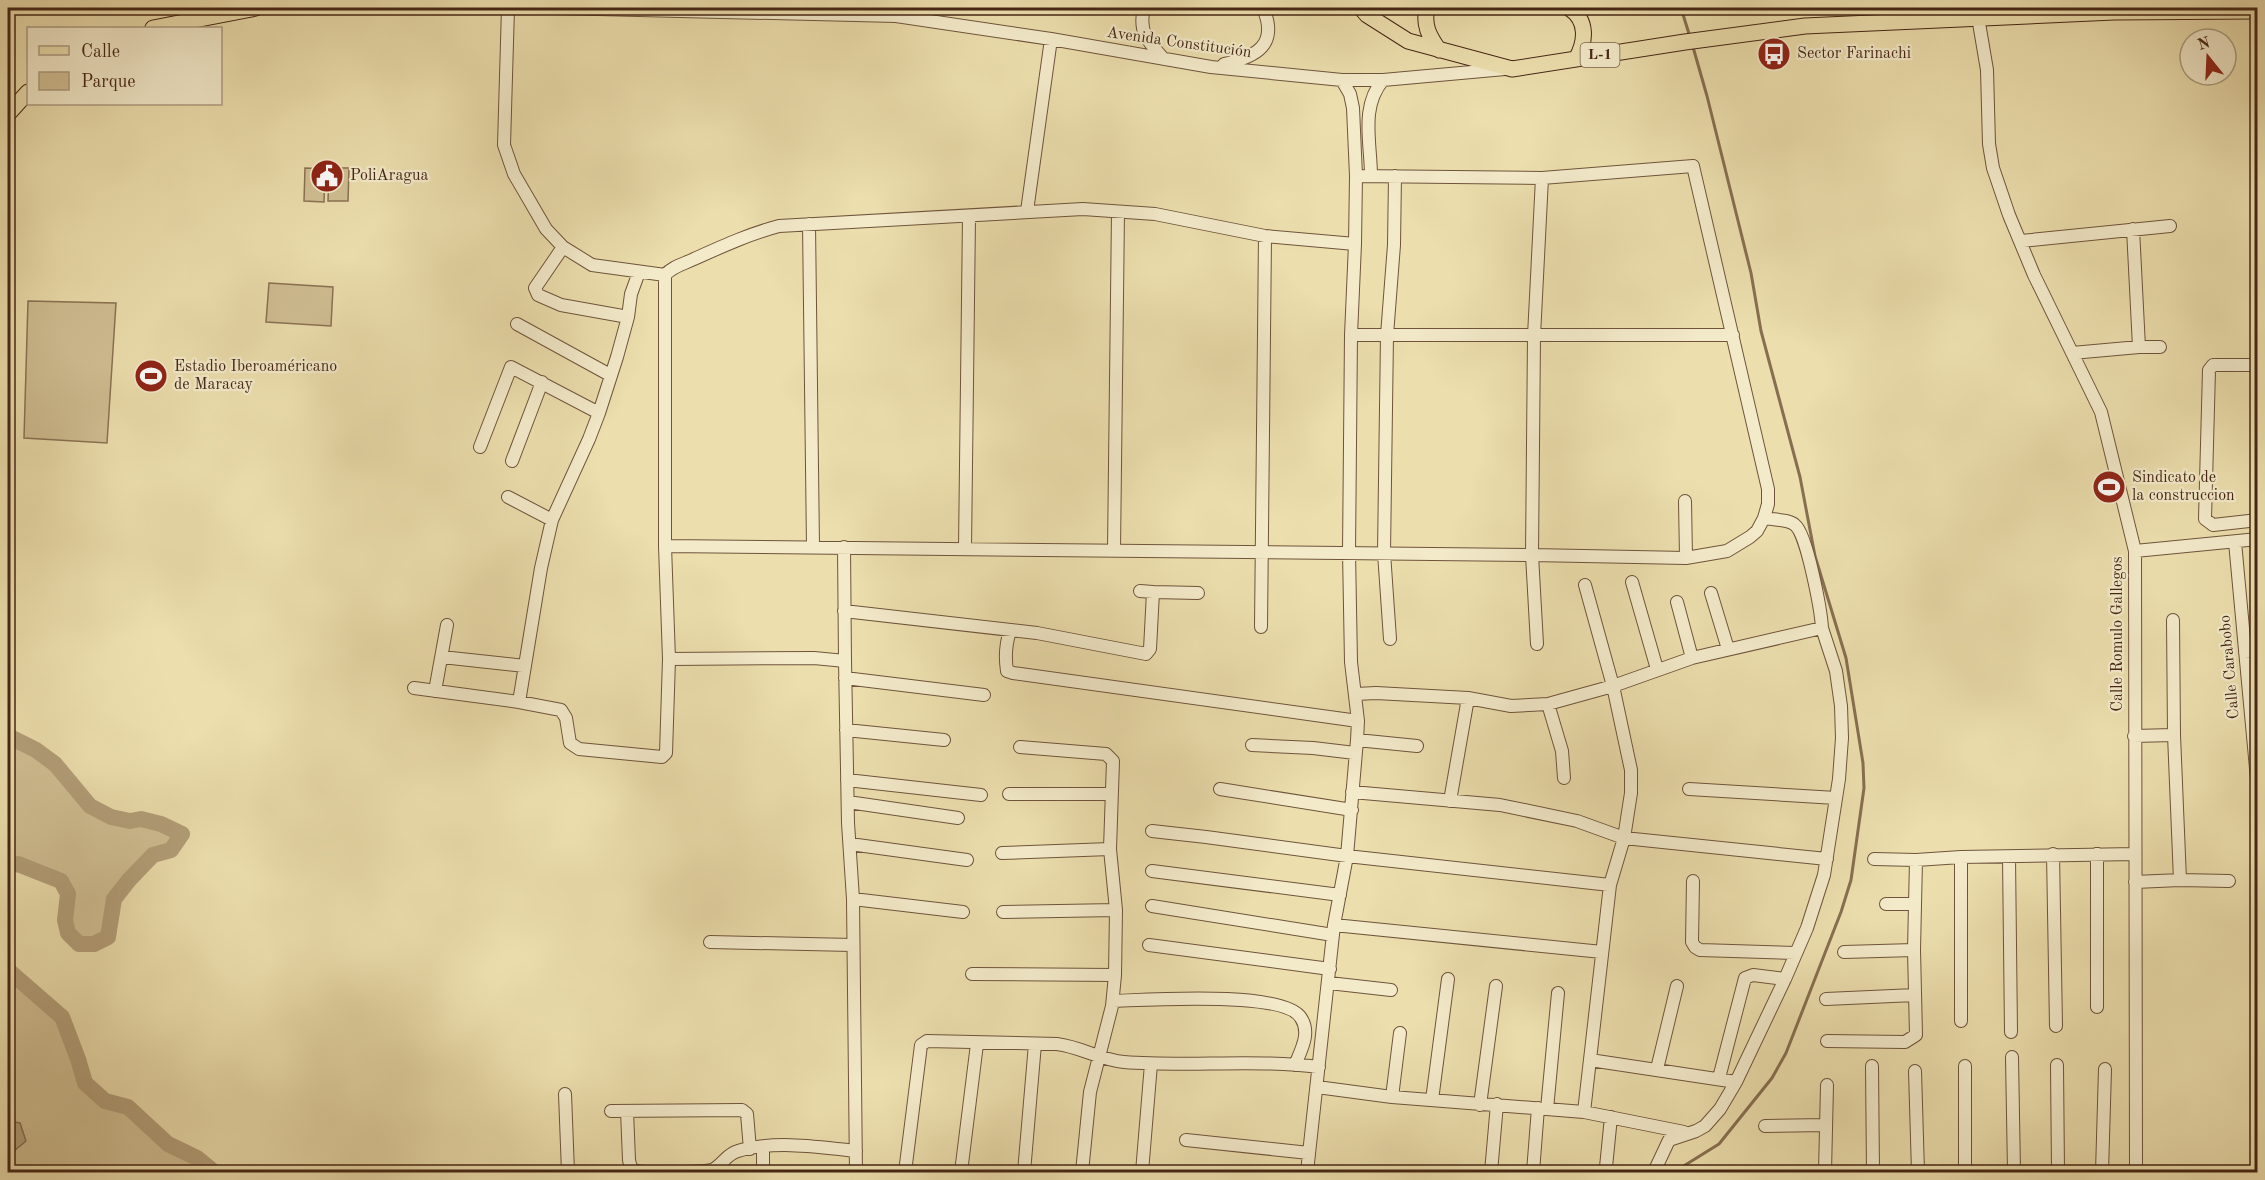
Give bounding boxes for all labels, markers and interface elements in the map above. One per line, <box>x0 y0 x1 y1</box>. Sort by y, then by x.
street label: Avenida Constitución <box>1106 25 1253 61</box>
legend <box>27 27 222 105</box>
north arrow <box>2178 27 2238 87</box>
text: N <box>2196 35 2213 54</box>
bus stop icon: Sector Farinachi <box>1756 36 1792 72</box>
text: Calle <box>81 43 120 61</box>
road number: L-1 <box>1580 43 1620 67</box>
place label: Sector Farinachi <box>1797 46 1911 62</box>
text: Parque <box>81 73 136 91</box>
public building icon: PoliAragua <box>309 158 345 194</box>
place label: PoliAragua <box>350 168 428 184</box>
sports icon: Estadio Iberoaméricano de Maracay <box>133 358 169 394</box>
place label: Estadio Iberoaméricano de Maracay <box>174 359 337 393</box>
sports icon: Sindicato de la construccion <box>2091 469 2127 505</box>
place label: Sindicato de la construccion <box>2132 470 2235 504</box>
street label: Calle Romulo Gallegos <box>2110 556 2126 712</box>
street label: Calle Carabobo <box>2217 614 2243 720</box>

